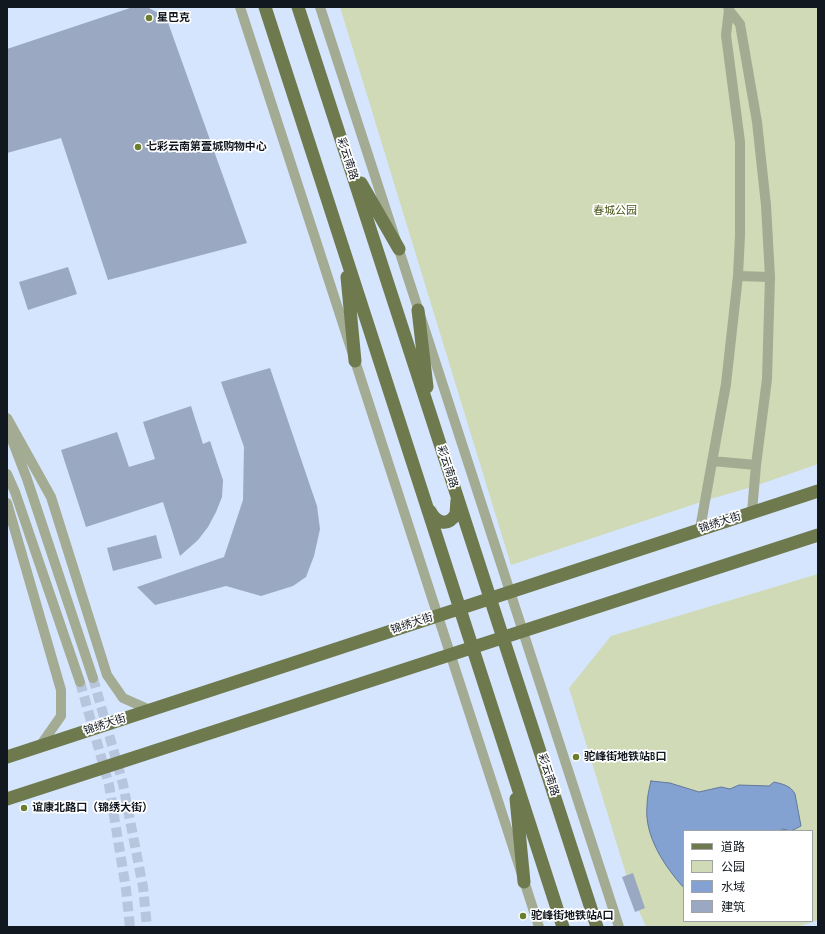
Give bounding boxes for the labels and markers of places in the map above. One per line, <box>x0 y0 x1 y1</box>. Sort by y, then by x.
place label: 星巴克 <box>157 11 190 25</box>
marker: 星巴克 <box>144 13 154 23</box>
place label: 七彩云南第壹城购物中心 <box>146 140 267 154</box>
marker: 七彩云南第壹城购物中心 <box>133 142 143 152</box>
place label: 驼峰街地铁站B口 <box>584 750 666 764</box>
marker: 驼峰街地铁站B口 <box>571 752 581 762</box>
place label: 谊康北路口（锦绣大街） <box>32 801 153 815</box>
marker: 谊康北路口（锦绣大街） <box>19 803 29 813</box>
place label: 驼峰街地铁站A口 <box>531 909 613 923</box>
marker: 驼峰街地铁站A口 <box>518 911 528 921</box>

